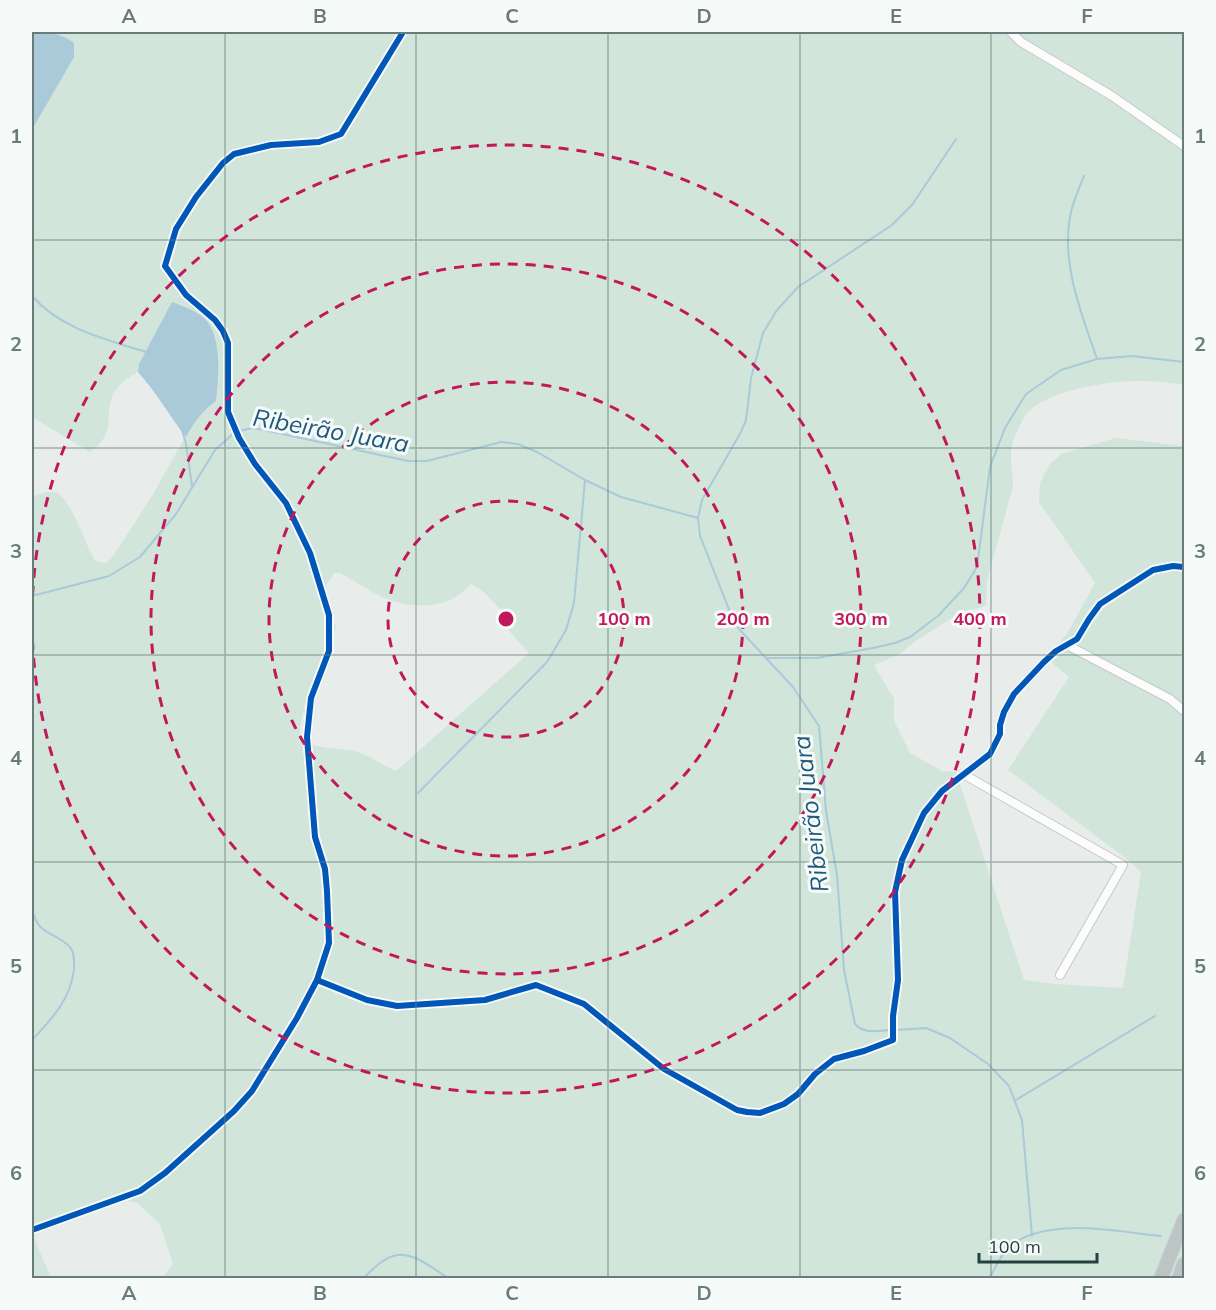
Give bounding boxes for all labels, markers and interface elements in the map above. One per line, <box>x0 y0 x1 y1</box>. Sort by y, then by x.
text: A <box>122 3 137 28</box>
text: B <box>313 3 327 28</box>
text: C <box>505 3 519 28</box>
text: D <box>696 3 712 28</box>
text: E <box>890 3 902 28</box>
text: F <box>1081 3 1093 28</box>
text: 1 <box>10 123 22 148</box>
text: 1 <box>1194 123 1206 148</box>
text: 2 <box>10 331 22 356</box>
text: 2 <box>1194 331 1206 356</box>
water label: Ribeirão Juara <box>251 402 411 458</box>
text: 3 <box>10 538 22 563</box>
text: 3 <box>1194 538 1206 563</box>
text: 100 m <box>597 607 651 630</box>
text: 200 m <box>716 607 770 630</box>
text: 300 m <box>834 607 888 630</box>
text: 400 m <box>953 607 1007 630</box>
centre of rings <box>496 609 516 629</box>
water label: Ribeirão Juara <box>786 734 834 894</box>
text: 4 <box>10 745 22 770</box>
text: 4 <box>1194 745 1206 770</box>
text: 5 <box>10 953 22 978</box>
text: 5 <box>1194 953 1206 978</box>
text: 6 <box>10 1160 22 1185</box>
text: 6 <box>1194 1160 1206 1185</box>
scale bar <box>979 1226 1098 1264</box>
text: 100 m <box>988 1235 1041 1258</box>
text: A <box>122 1280 137 1305</box>
text: B <box>313 1280 327 1305</box>
text: C <box>505 1280 519 1305</box>
text: D <box>696 1280 712 1305</box>
text: E <box>890 1280 902 1305</box>
text: F <box>1081 1280 1093 1305</box>

